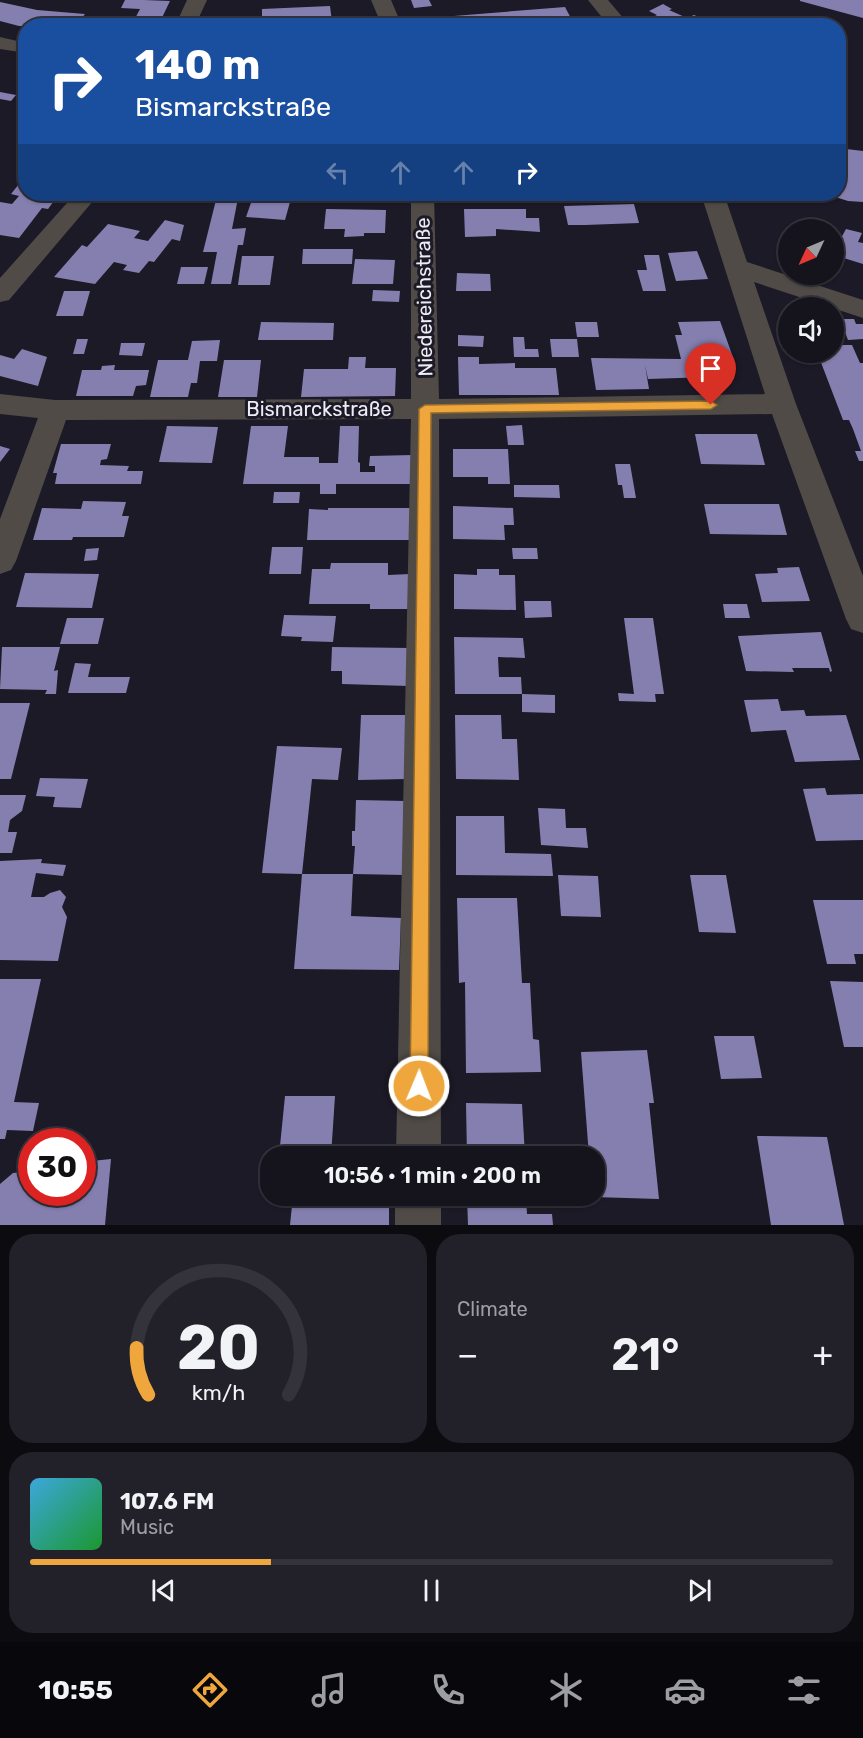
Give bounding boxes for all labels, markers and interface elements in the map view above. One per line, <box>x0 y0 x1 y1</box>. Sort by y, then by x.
text: 140 m <box>135 40 261 90</box>
icon: right <box>36 42 114 120</box>
text: Bismarckstraße <box>135 91 331 123</box>
icon: left <box>321 156 354 189</box>
icon: ahead <box>384 156 417 189</box>
icon: ahead <box>447 156 480 189</box>
icon: right <box>510 156 543 189</box>
street label: Niedereichstraße <box>411 217 437 377</box>
north arrow <box>778 219 844 285</box>
map controls <box>778 219 844 363</box>
button: sound <box>778 297 844 363</box>
pin <box>685 343 736 405</box>
icon: arrive <box>694 352 727 385</box>
street label: Bismarckstraße <box>246 397 392 421</box>
position arrow <box>387 1054 451 1118</box>
speed limit sign: 30 <box>18 1128 96 1206</box>
text: 10:56 · 1 min · 200 m <box>324 1162 541 1189</box>
text: Climate <box>457 1297 528 1321</box>
text: 20 <box>177 1311 259 1385</box>
text: 21° <box>611 1328 680 1381</box>
text: − <box>457 1335 478 1374</box>
text: + <box>812 1335 833 1374</box>
text: km/h <box>191 1381 245 1406</box>
text: 107.6 FM <box>120 1488 214 1515</box>
text: Music <box>120 1515 174 1539</box>
icon: previous <box>147 1574 180 1607</box>
icon: pause <box>415 1574 448 1607</box>
icon: next <box>683 1574 716 1607</box>
icon: directions <box>189 1669 231 1711</box>
icon: music <box>308 1669 350 1711</box>
icon: phone <box>427 1669 469 1711</box>
icon: climate <box>545 1669 587 1711</box>
icon: car <box>664 1669 706 1711</box>
icon: filters <box>783 1669 825 1711</box>
text: 10:55 <box>38 1674 113 1706</box>

